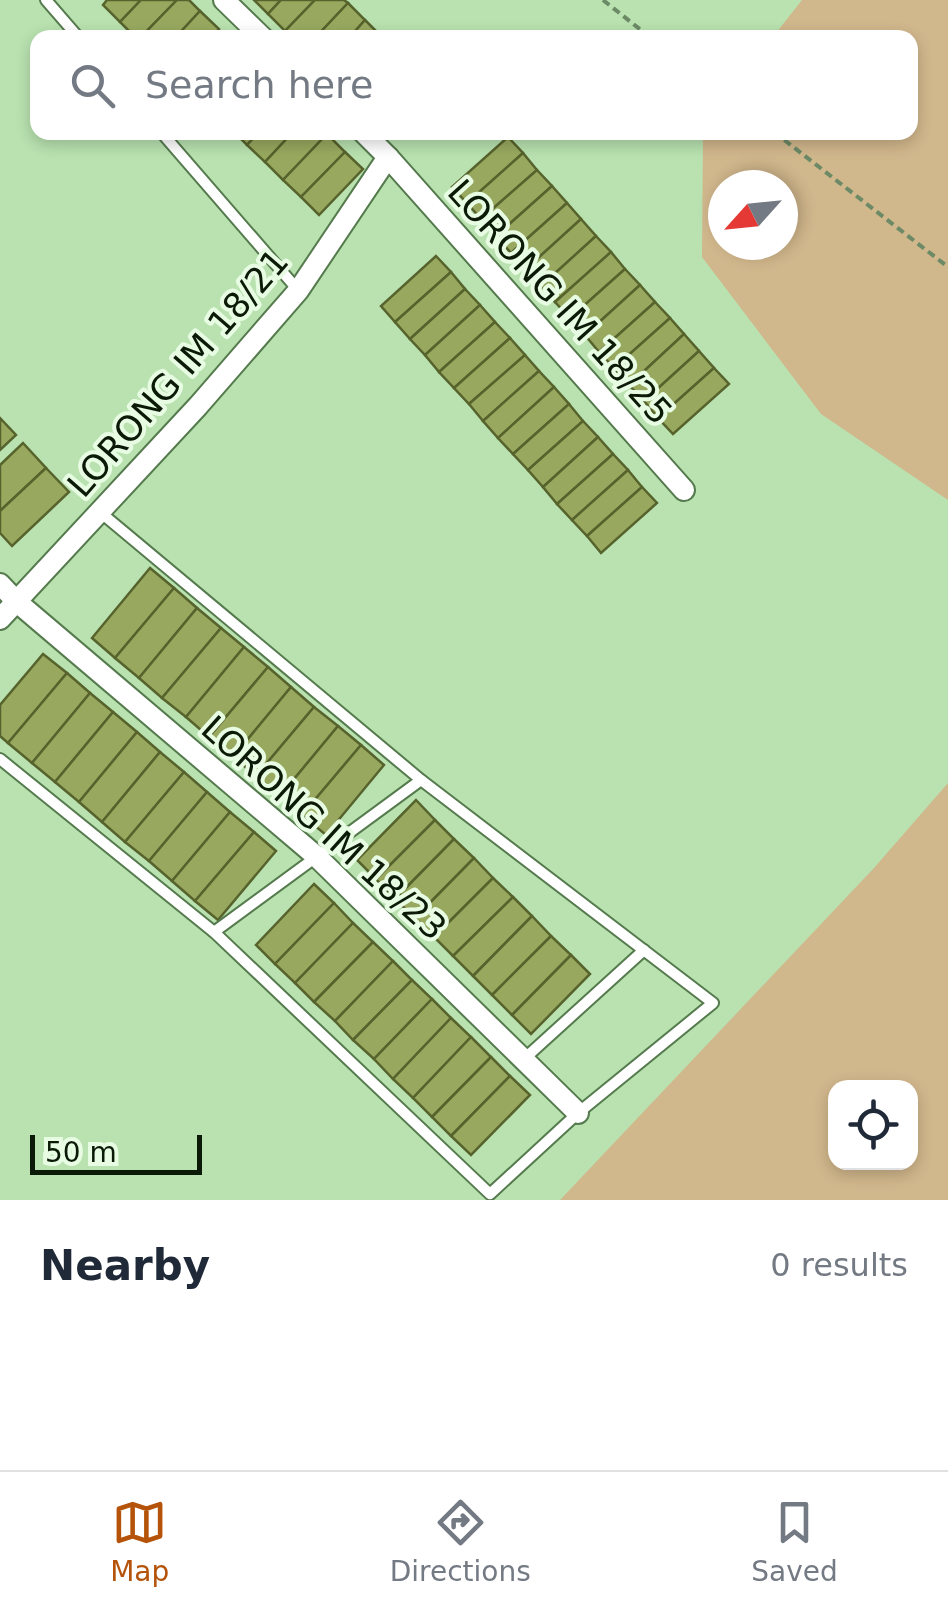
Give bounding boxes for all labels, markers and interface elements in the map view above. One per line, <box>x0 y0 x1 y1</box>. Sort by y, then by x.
search box <box>30 30 918 140</box>
icon: search <box>65 58 120 113</box>
text: Search here <box>145 63 373 107</box>
north arrow <box>708 170 798 260</box>
street label: LORONG IM 18/25 <box>440 172 680 432</box>
street label: LORONG IM 18/21 <box>60 241 296 505</box>
street label: LORONG IM 18/23 <box>194 708 454 948</box>
map controls <box>828 1080 918 1170</box>
button: locate <box>828 1080 918 1170</box>
scale bar <box>30 1130 202 1174</box>
text: 50 m <box>45 1136 117 1169</box>
text: Nearby <box>40 1241 210 1290</box>
text: 0 results <box>770 1246 908 1284</box>
tab: Map <box>110 1495 169 1588</box>
tab: Directions <box>390 1495 531 1588</box>
tab: Saved <box>751 1495 838 1588</box>

